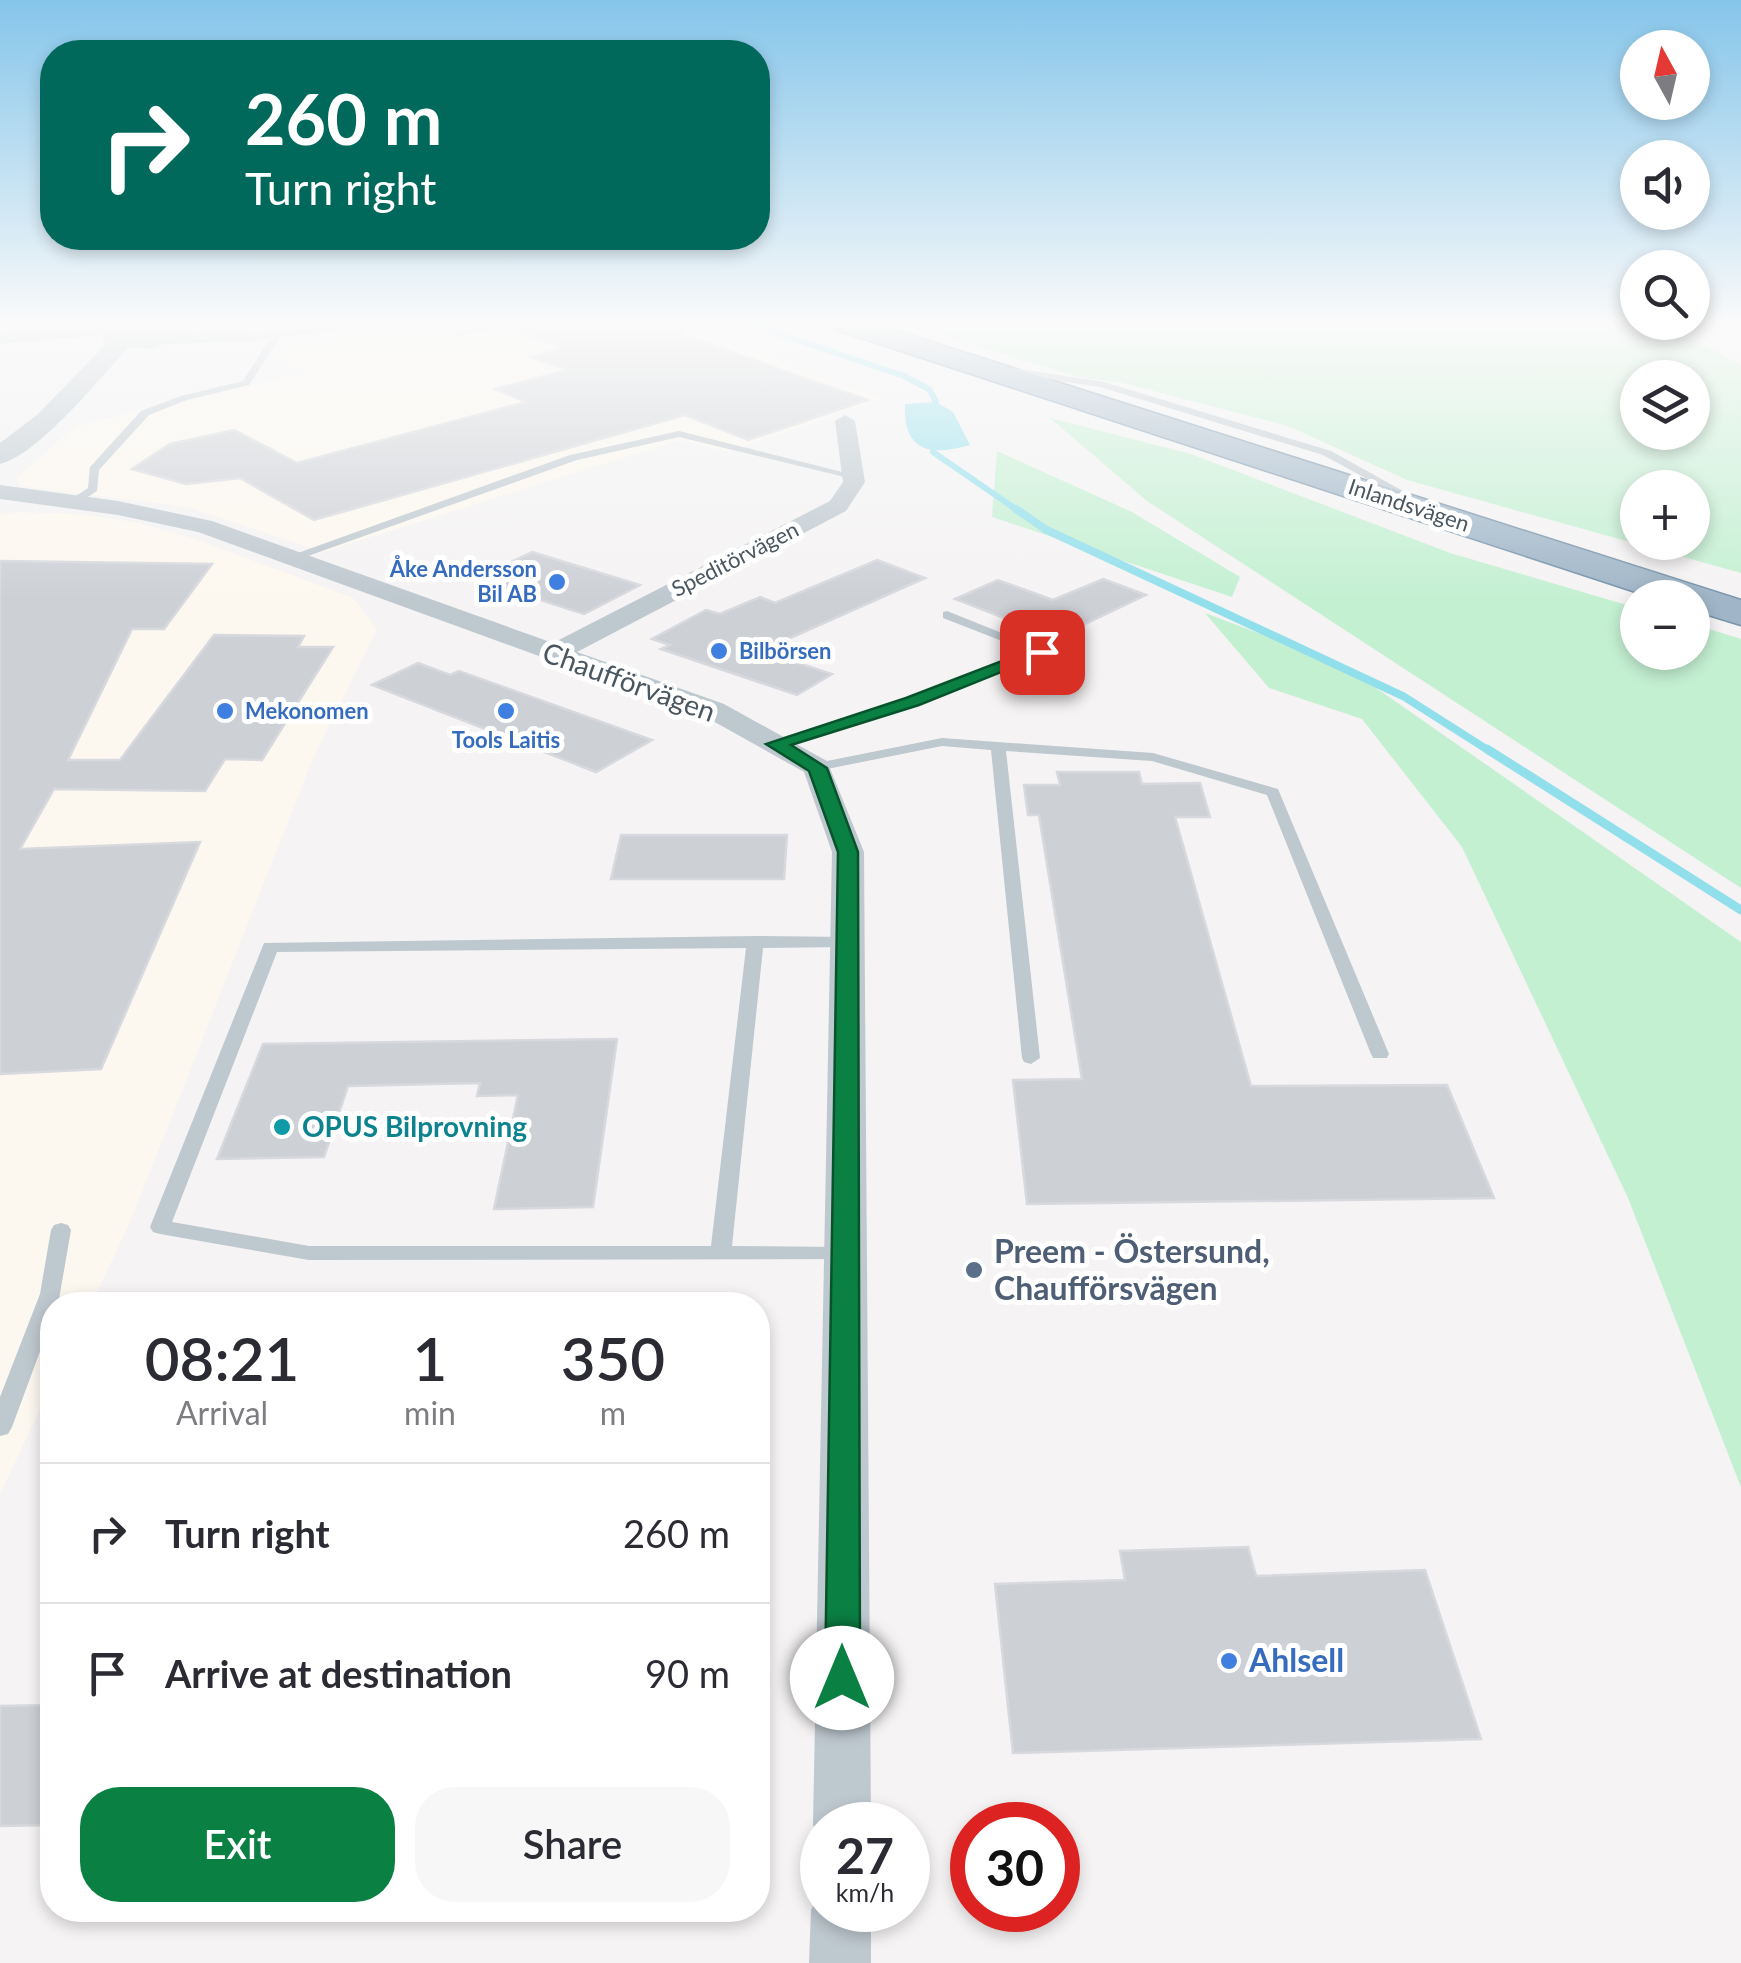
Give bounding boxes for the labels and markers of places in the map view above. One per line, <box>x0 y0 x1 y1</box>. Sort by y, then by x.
place label: Åke Andersson Bil AB <box>389 555 537 607</box>
marker: Åke Andersson Bil AB <box>546 571 568 593</box>
pin <box>1000 610 1085 695</box>
place label: Bilbörsen <box>739 637 831 664</box>
marker: Bilbörsen <box>708 640 730 662</box>
place label: Mekonomen <box>245 697 369 724</box>
marker: Mekonomen <box>214 700 236 722</box>
marker: Tools Laitis <box>495 700 517 722</box>
place label: Tools Laitis <box>452 726 560 753</box>
place label: OPUS Bilprovning <box>302 1109 527 1143</box>
marker: OPUS Bilprovning <box>271 1116 293 1138</box>
place label: Preem - Östersund, Chaufförsvägen <box>994 1231 1270 1307</box>
marker: Preem - Östersund, Chaufförsvägen <box>963 1259 985 1281</box>
place label: Ahlsell <box>1248 1640 1344 1679</box>
marker: Ahlsell <box>1218 1650 1240 1672</box>

